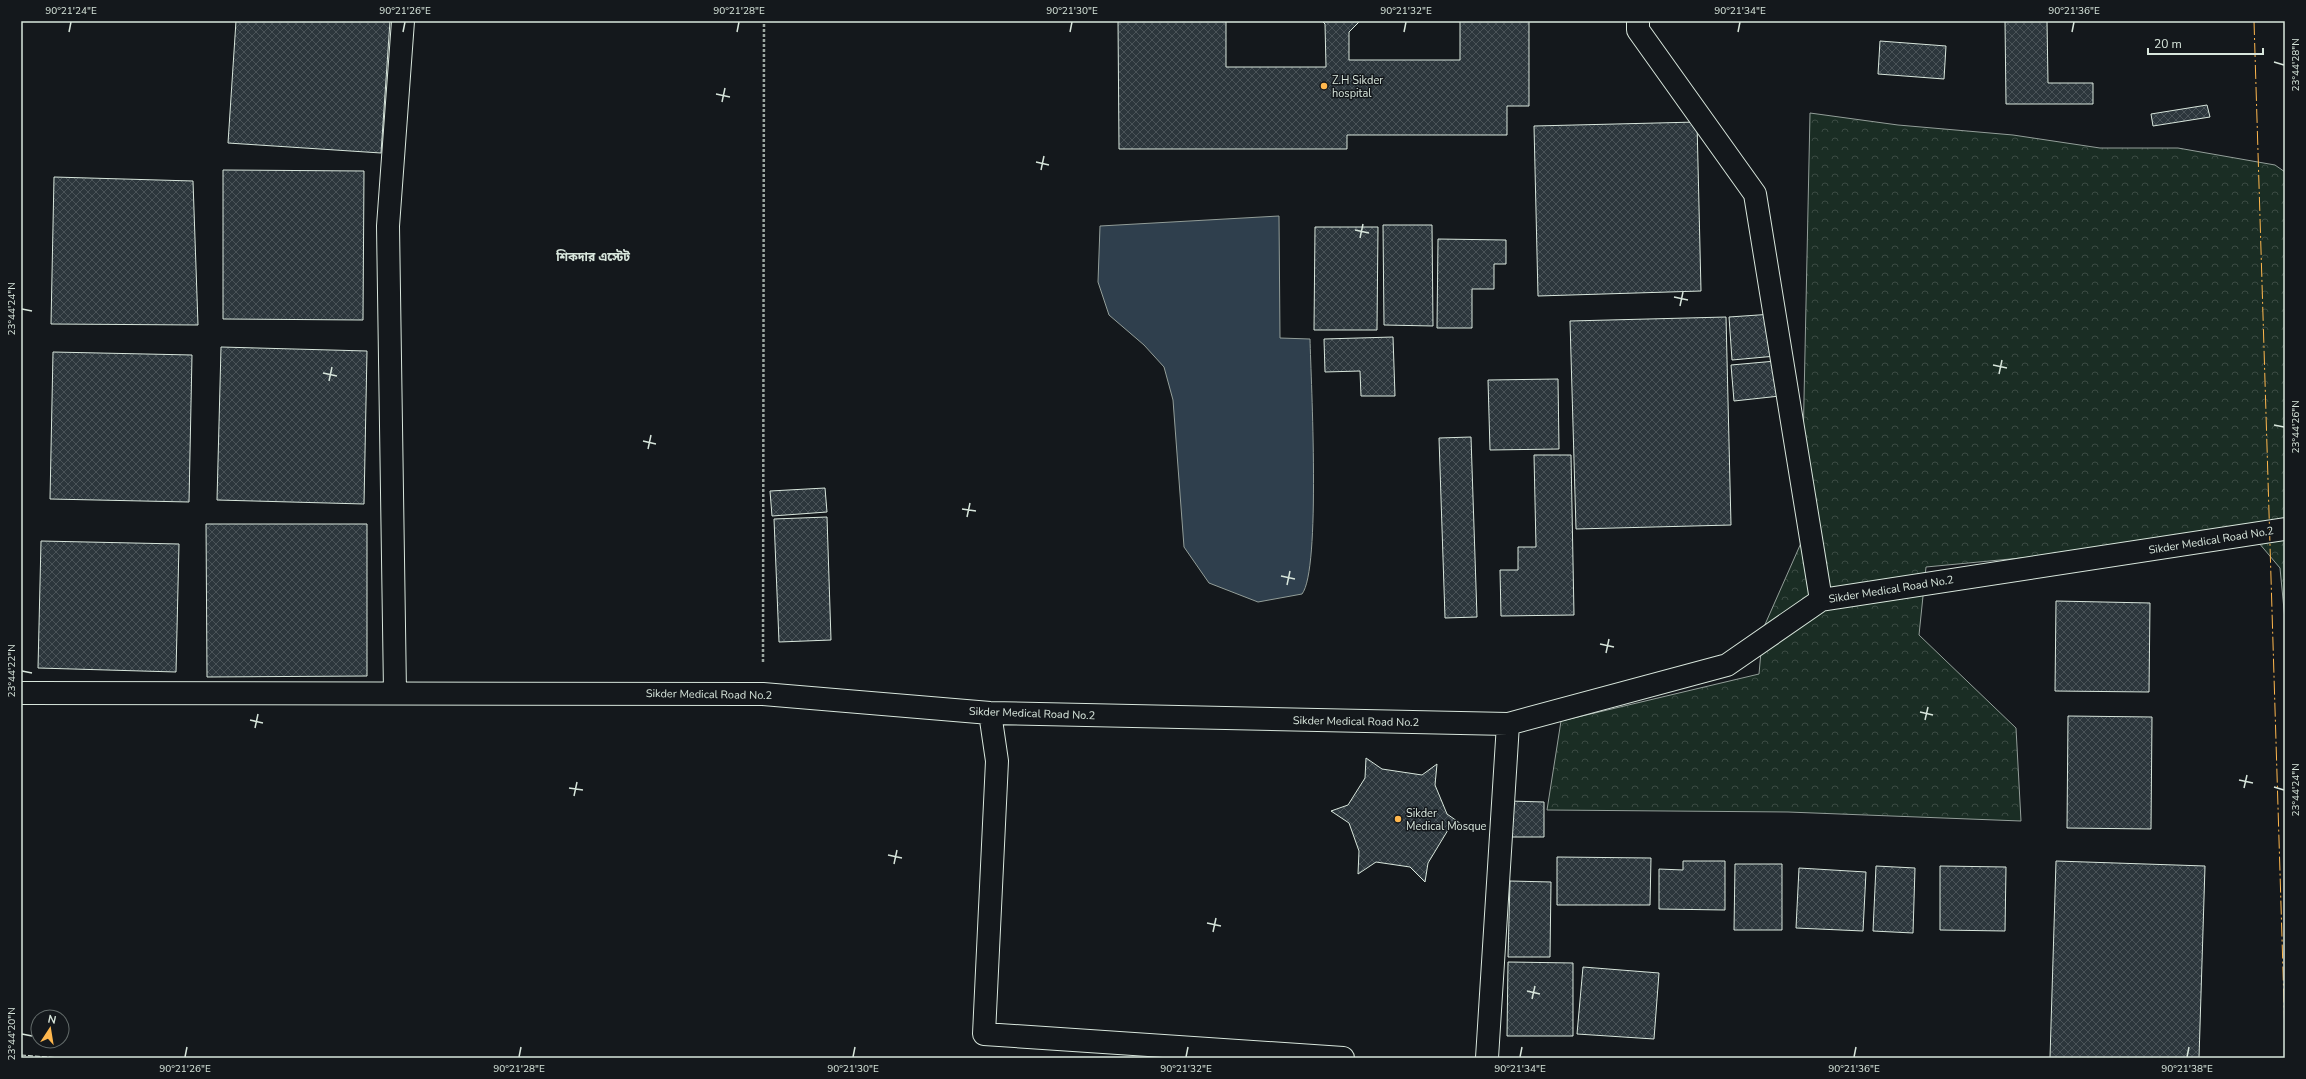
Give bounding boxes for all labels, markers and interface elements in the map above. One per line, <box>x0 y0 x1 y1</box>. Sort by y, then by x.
text: 90°21'24"E <box>45 4 97 18</box>
text: 90°21'26"E <box>379 4 431 18</box>
text: 90°21'28"E <box>713 4 765 18</box>
text: 90°21'30"E <box>1046 4 1098 18</box>
text: 90°21'32"E <box>1380 4 1432 18</box>
text: 90°21'34"E <box>1714 4 1766 18</box>
text: 90°21'36"E <box>2048 4 2100 18</box>
scale bar <box>2148 30 2263 56</box>
text: 20 m <box>2154 36 2182 52</box>
text: 23°44'28"N <box>2289 38 2303 92</box>
place label: Z.H Sikder hospital <box>1332 73 1383 101</box>
marker: Z.H Sikder hospital <box>1319 81 1329 91</box>
district label: শিকদার এস্টেট <box>555 249 630 265</box>
text: 23°44'24"N <box>5 282 19 336</box>
text: 23°44'26"N <box>2289 400 2303 454</box>
street label: Sikder Medical Road No.2 <box>2147 523 2275 558</box>
street label: Sikder Medical Road No.2 <box>1827 572 1955 607</box>
text: 23°44'22"N <box>5 644 19 698</box>
street label: Sikder Medical Road No.2 <box>646 686 772 703</box>
street label: Sikder Medical Road No.2 <box>969 704 1095 723</box>
street label: Sikder Medical Road No.2 <box>1293 713 1419 730</box>
text: 23°44'24"N <box>2289 763 2303 817</box>
place label: Sikder Medical Mosque <box>1406 806 1487 834</box>
marker: Sikder Medical Mosque <box>1393 814 1403 824</box>
text: 23°44'20"N <box>5 1007 19 1061</box>
north arrow <box>30 1009 70 1049</box>
text: N <box>46 1012 58 1028</box>
text: 90°21'26"E <box>159 1062 211 1076</box>
text: 90°21'28"E <box>493 1062 545 1076</box>
text: 90°21'30"E <box>827 1062 879 1076</box>
text: 90°21'32"E <box>1160 1062 1212 1076</box>
text: 90°21'34"E <box>1494 1062 1546 1076</box>
text: 90°21'36"E <box>1828 1062 1880 1076</box>
text: 90°21'38"E <box>2161 1062 2213 1076</box>

